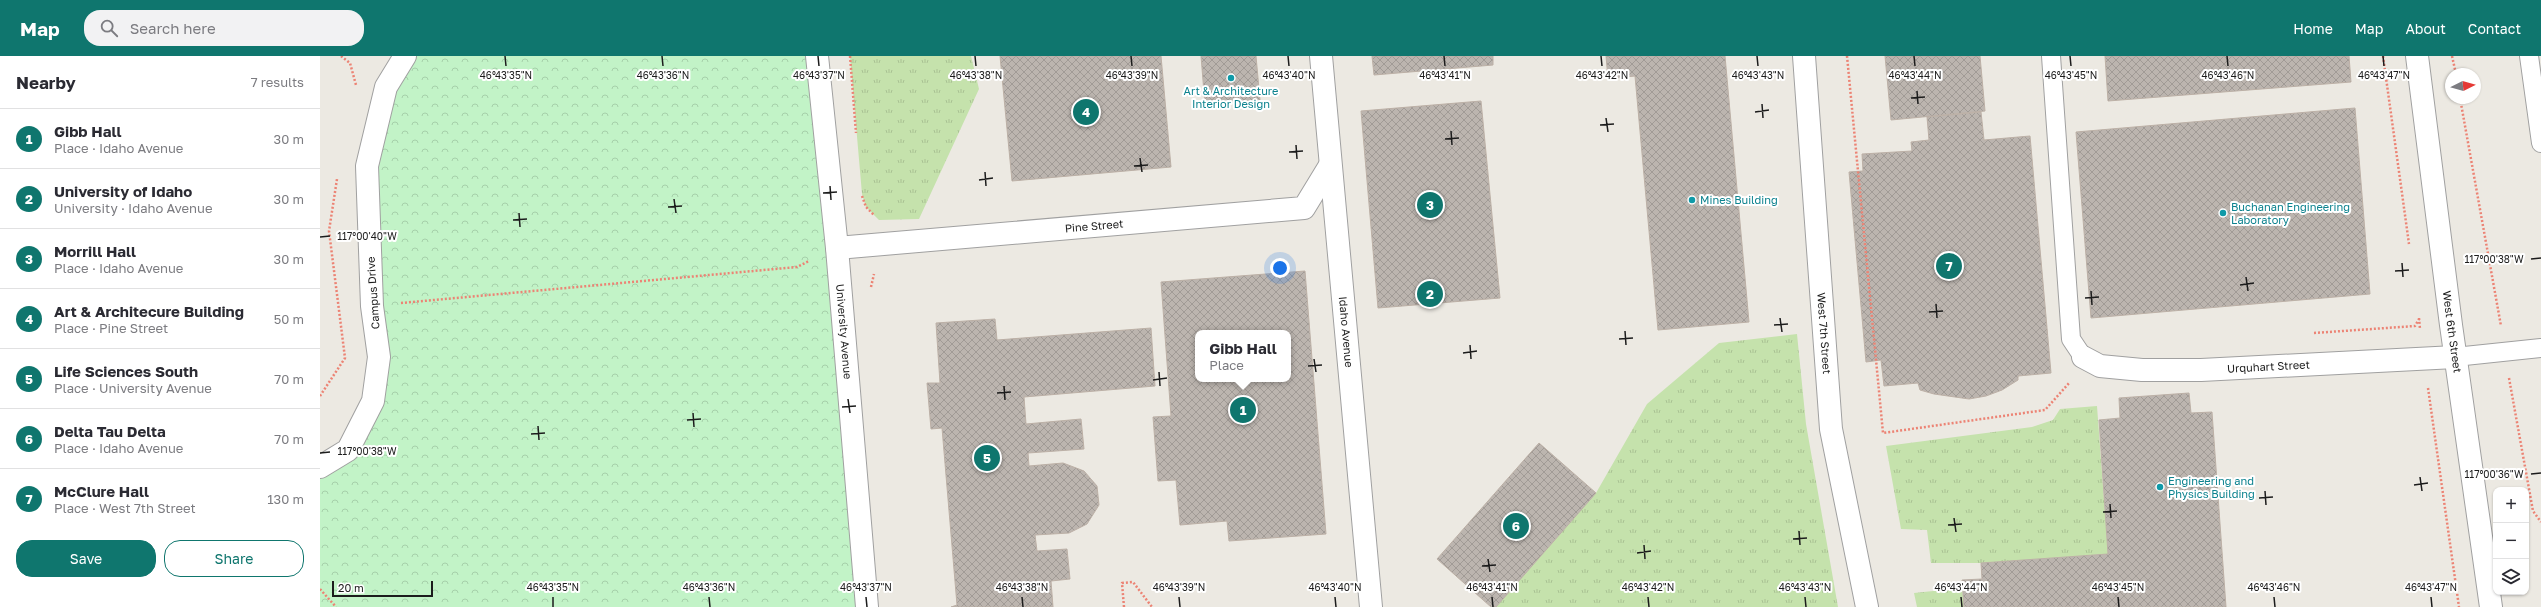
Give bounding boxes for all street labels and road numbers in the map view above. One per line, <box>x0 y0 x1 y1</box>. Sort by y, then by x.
street label: Pine Street <box>1064 217 1124 234</box>
street label: Campus Drive <box>363 256 382 330</box>
street label: University Avenue <box>834 283 855 380</box>
street label: West 6th Street <box>2441 290 2465 374</box>
street label: West 7th Street <box>1815 292 1834 375</box>
street label: Idaho Avenue <box>1337 296 1356 368</box>
street label: Urquhart Street <box>2227 357 2310 375</box>

